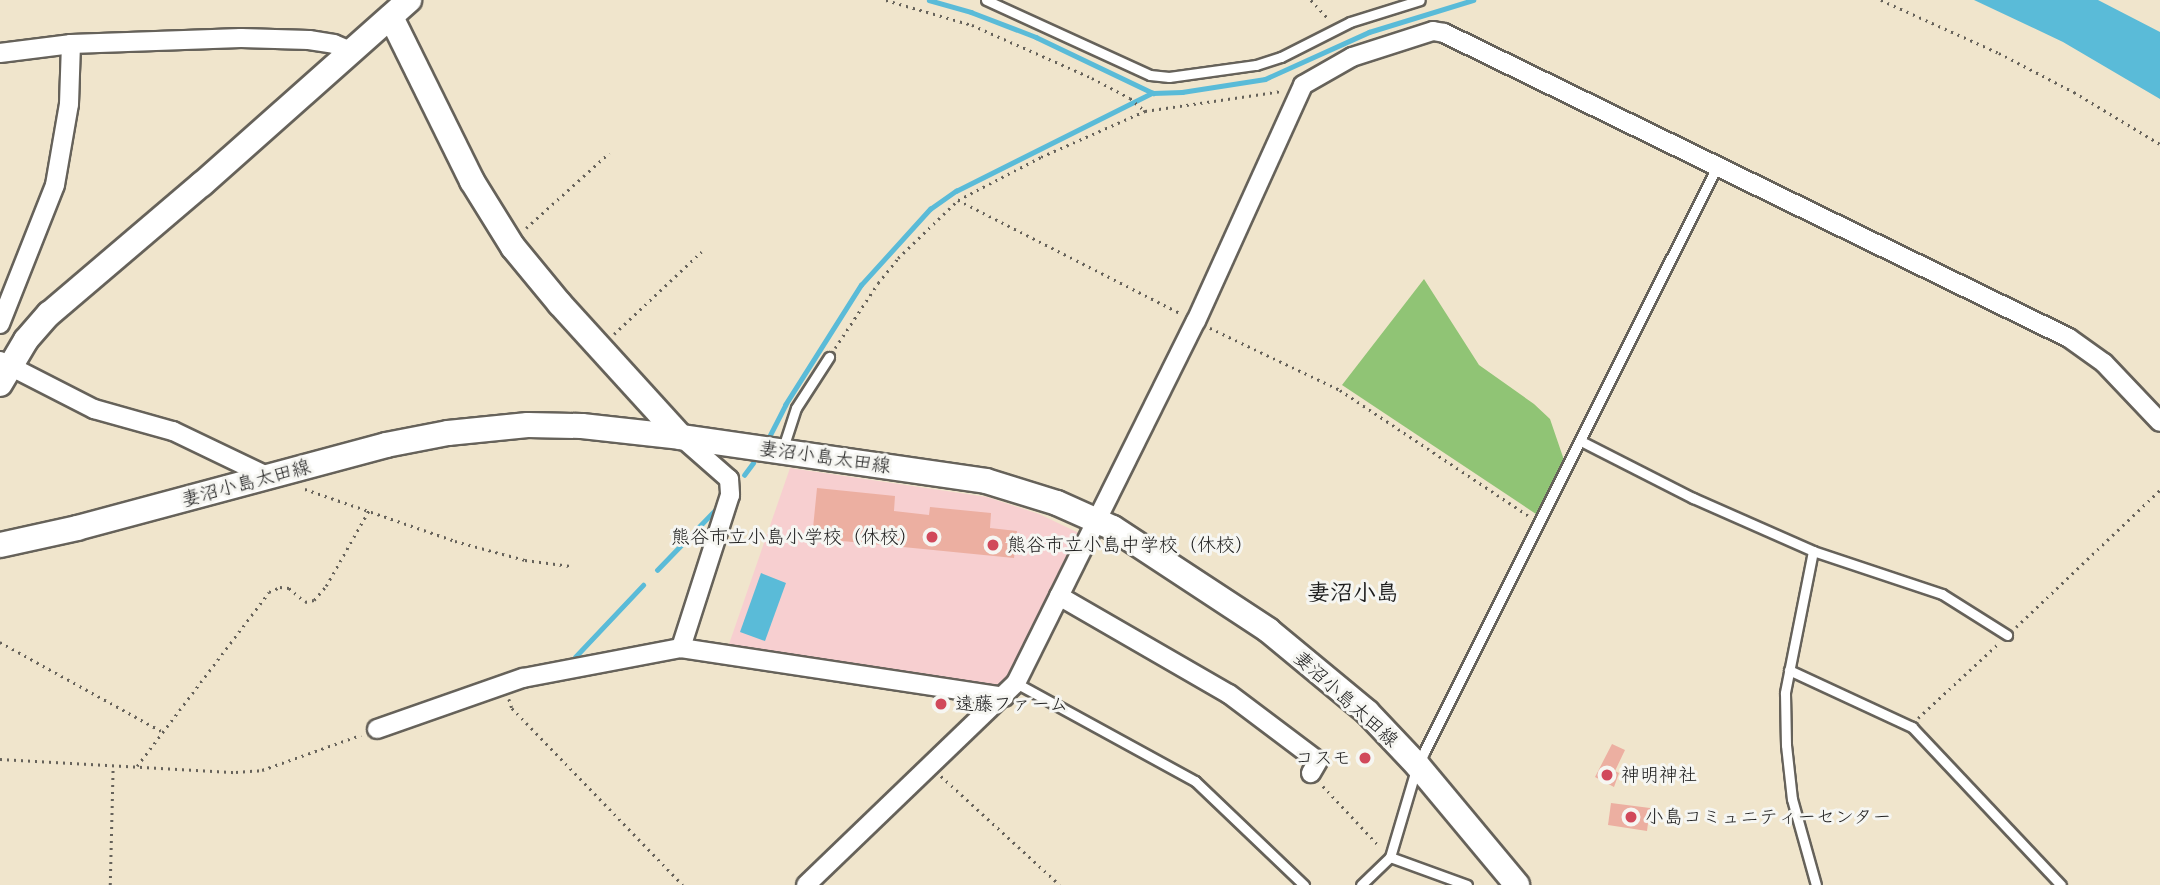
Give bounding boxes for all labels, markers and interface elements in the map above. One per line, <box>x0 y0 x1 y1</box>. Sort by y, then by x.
street label: 妻沼小島太田線 <box>758 436 892 478</box>
street label: 妻沼小島太田線 <box>179 455 313 511</box>
place label: 熊谷市立小島小学校（休校） <box>671 526 918 548</box>
marker: 熊谷市立小島小学校（休校） <box>924 529 940 545</box>
place label: 熊谷市立小島中学校（休校） <box>1007 534 1254 556</box>
marker: 熊谷市立小島中学校（休校） <box>985 537 1001 553</box>
district label: 妻沼小島 <box>1307 578 1399 606</box>
street label: 妻沼小島太田線 <box>1289 646 1403 752</box>
place label: 遠藤ファーム <box>955 693 1069 715</box>
marker: 遠藤ファーム <box>933 696 949 712</box>
place label: コスモ <box>1294 747 1351 769</box>
marker: コスモ <box>1357 750 1373 766</box>
place label: 神明神社 <box>1621 764 1697 786</box>
marker: 神明神社 <box>1599 767 1615 783</box>
place label: 小島コミュニティーセンター <box>1645 806 1892 828</box>
marker: 小島コミュニティーセンター <box>1623 809 1639 825</box>

